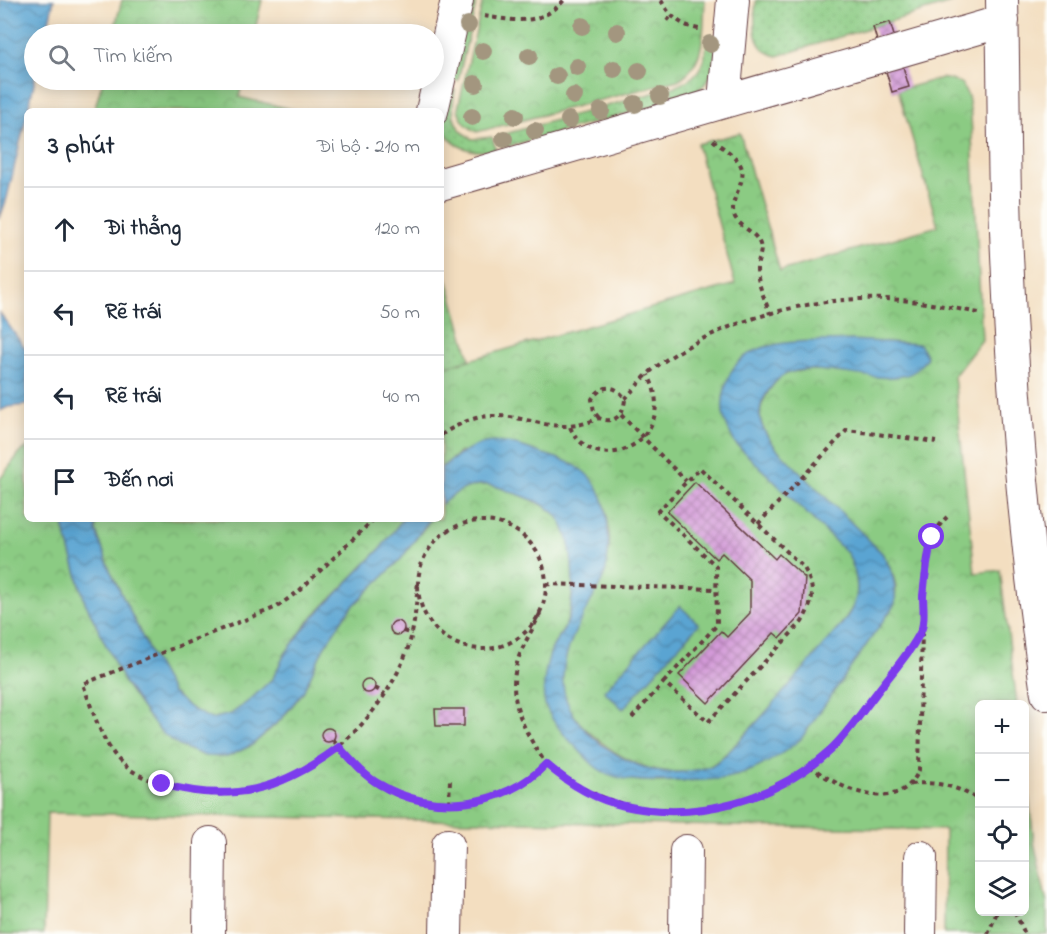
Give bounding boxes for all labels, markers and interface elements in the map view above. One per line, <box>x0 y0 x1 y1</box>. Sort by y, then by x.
search box <box>24 24 444 90</box>
icon: search <box>45 41 78 74</box>
text: Tìm kiếm <box>93 41 173 73</box>
text: 3 phút <box>48 128 114 166</box>
text: Đi bộ · 210 m <box>317 133 420 162</box>
icon: ahead <box>48 213 81 246</box>
text: Đi thẳng <box>105 213 181 245</box>
text: 120 m <box>375 215 420 244</box>
icon: left <box>48 297 81 330</box>
text: Rẽ trái <box>105 297 162 329</box>
text: 50 m <box>379 299 420 328</box>
icon: left <box>48 381 81 414</box>
text: Rẽ trái <box>105 381 162 413</box>
text: 40 m <box>383 383 420 412</box>
icon: arrive <box>48 465 81 498</box>
text: Đến nơi <box>105 465 174 497</box>
route start <box>918 523 944 549</box>
map controls <box>975 700 1029 916</box>
button: + <box>975 700 1029 754</box>
button: − <box>975 754 1029 808</box>
route end <box>148 770 174 796</box>
button: locate <box>975 808 1029 862</box>
button: layers <box>975 862 1029 916</box>

